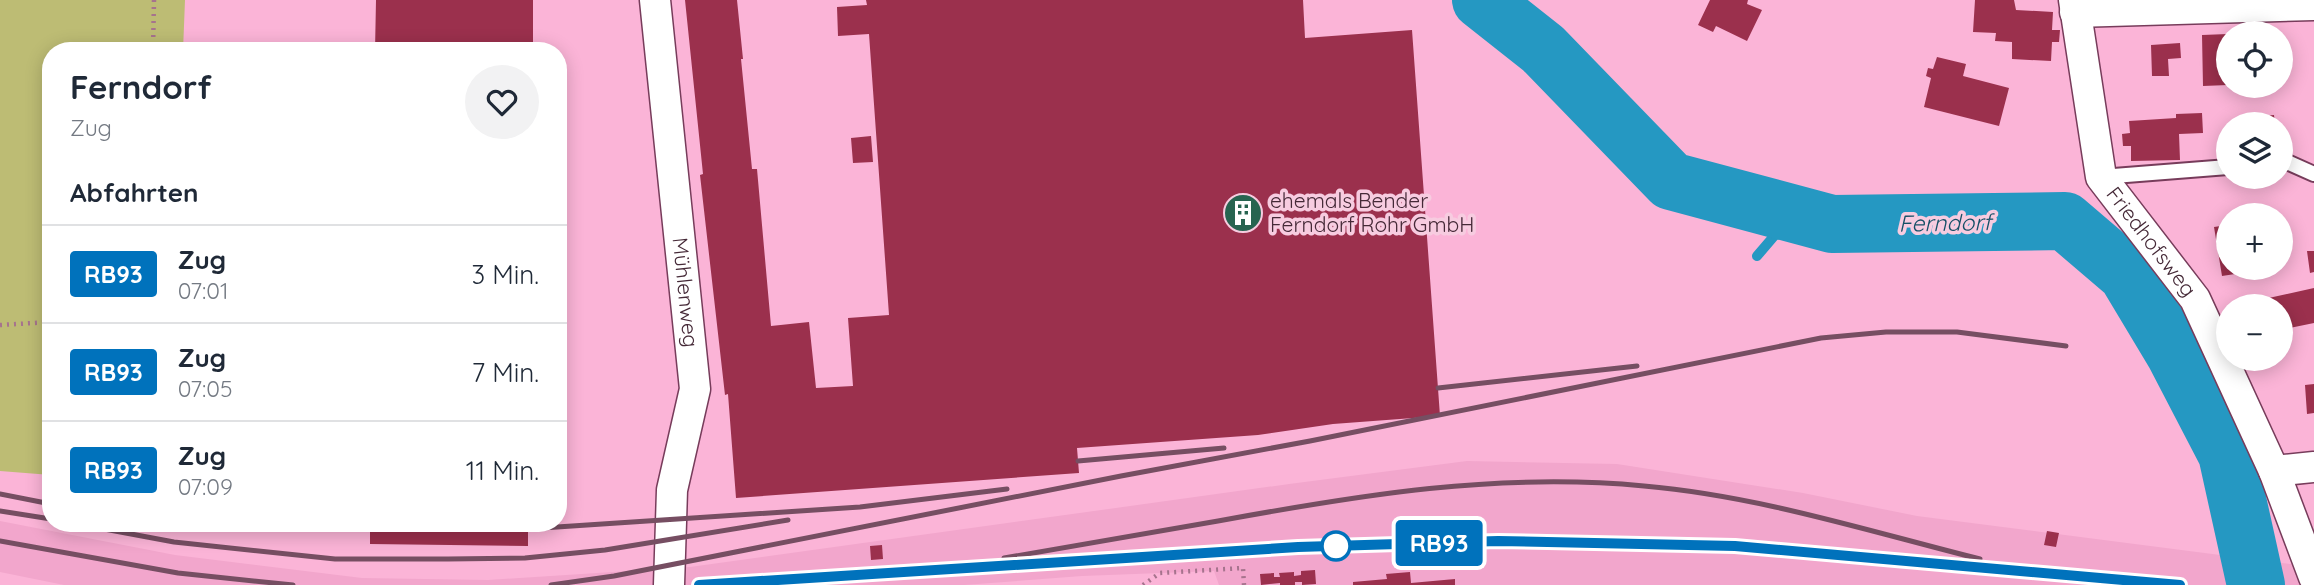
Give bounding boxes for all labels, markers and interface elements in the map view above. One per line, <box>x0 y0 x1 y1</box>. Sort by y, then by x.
map controls <box>2216 21 2293 371</box>
button: locate <box>2216 21 2293 98</box>
button: heart <box>465 65 539 139</box>
text: Ferndorf <box>70 66 212 107</box>
button: layers <box>2216 112 2293 189</box>
text: Zug <box>70 113 112 142</box>
text: Abfahrten <box>70 176 199 209</box>
street label: Friedhofsweg <box>2101 181 2202 301</box>
place label: ehemals Bender Ferndorf Rohr GmbH <box>1270 187 1474 237</box>
building icon: ehemals Bender Ferndorf Rohr GmbH <box>1222 192 1264 234</box>
button: + <box>2216 203 2293 280</box>
water label: Ferndorf <box>1898 207 1995 238</box>
street label: Mühlenweg <box>667 236 705 349</box>
text: Zug <box>178 243 226 276</box>
text: 3 Min. <box>471 258 539 291</box>
text: RB93 <box>84 259 143 289</box>
text: 07:01 <box>178 276 228 305</box>
button: − <box>2216 294 2293 371</box>
text: Zug <box>178 341 226 374</box>
text: 7 Min. <box>472 356 539 389</box>
text: RB93 <box>84 357 143 387</box>
text: 07:05 <box>178 374 232 403</box>
text: Zug <box>178 439 226 472</box>
text: 11 Min. <box>466 454 539 487</box>
text: RB93 <box>84 455 143 485</box>
text: 07:09 <box>178 472 233 501</box>
line badge: RB93 <box>1390 520 1488 566</box>
text: RB93 <box>1410 528 1468 558</box>
unlabelled marker <box>1321 531 1351 561</box>

